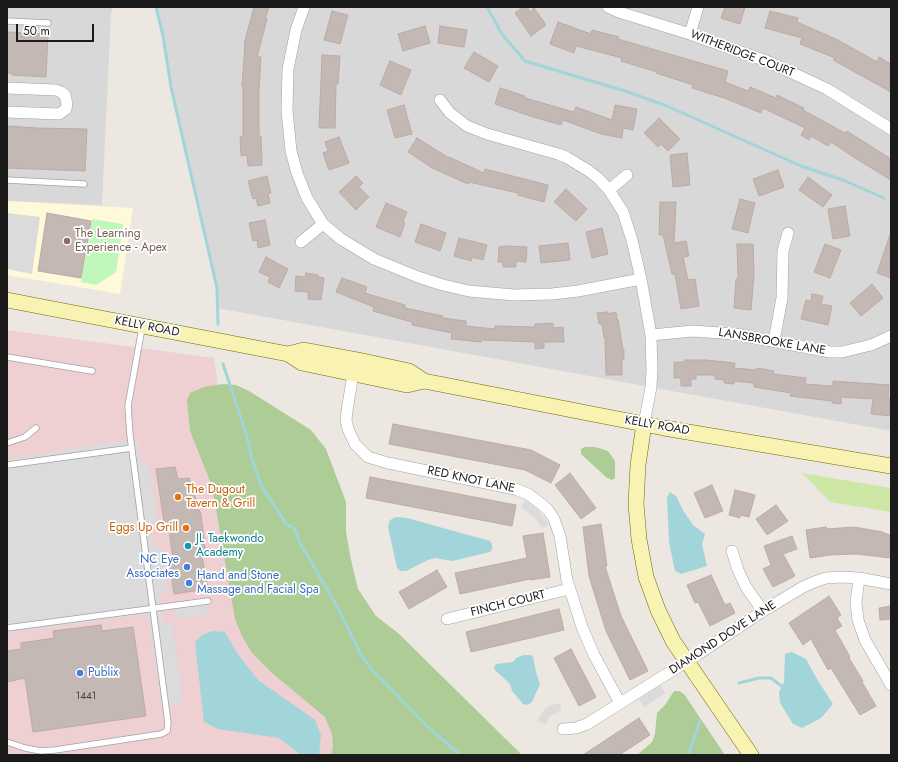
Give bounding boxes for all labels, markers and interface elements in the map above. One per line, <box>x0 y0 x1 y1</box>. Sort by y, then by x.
scale bar <box>18 16 96 42</box>
text: 50 m <box>23 22 50 40</box>
street label: WITHERIDGE COURT <box>688 27 796 81</box>
place label: The Learning Experience - Apex <box>75 227 167 255</box>
marker: The Learning Experience - Apex <box>62 236 72 246</box>
street label: KELLY ROAD <box>113 314 181 340</box>
street label: LANSBROOKE LANE <box>717 325 827 359</box>
street label: KELLY ROAD <box>623 413 691 439</box>
street label: RED KNOT LANE <box>426 464 516 496</box>
place label: The Dugout Tavern & Grill <box>186 483 255 511</box>
marker: The Dugout Tavern & Grill <box>173 492 183 502</box>
place label: Eggs Up Grill <box>109 521 178 535</box>
marker: Eggs Up Grill <box>181 523 191 533</box>
place label: JL Taekwondo Academy <box>196 532 264 560</box>
marker: JL Taekwondo Academy <box>183 541 193 551</box>
place label: NC Eye Associates <box>126 553 179 581</box>
marker: NC Eye Associates <box>182 562 192 572</box>
place label: Hand and Stone Massage and Facial Spa <box>197 569 319 597</box>
marker: Hand and Stone Massage and Facial Spa <box>184 578 194 588</box>
street label: FINCH COURT <box>469 588 547 620</box>
street label: DIAMOND DOVE LANE <box>667 598 779 678</box>
place label: Publix <box>88 666 118 680</box>
marker: Publix <box>75 668 85 678</box>
house number: 1441 <box>76 691 96 703</box>

